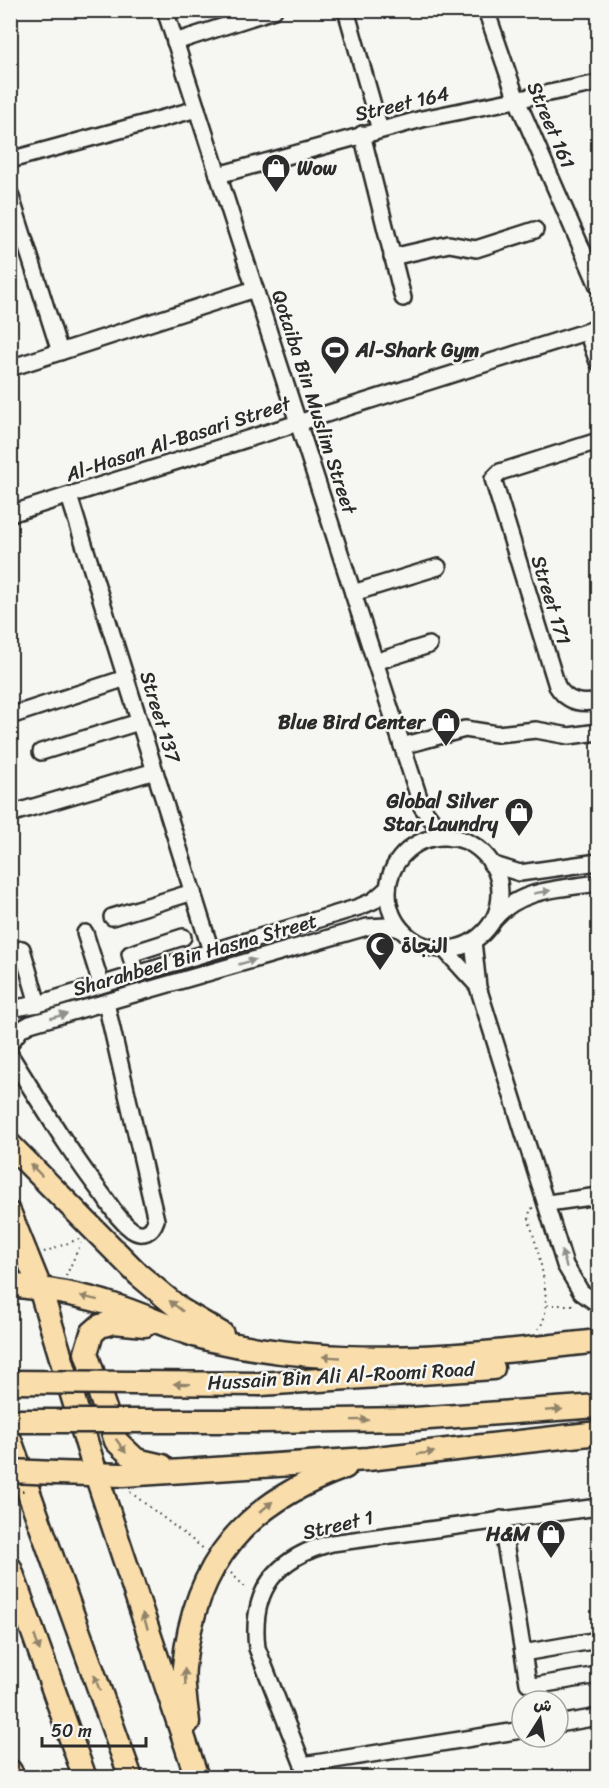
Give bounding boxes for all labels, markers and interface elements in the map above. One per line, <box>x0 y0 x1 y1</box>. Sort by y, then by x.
street label: Street 164 <box>351 76 453 132</box>
street label: Street 161 <box>517 76 585 174</box>
place label: Wow <box>297 151 338 186</box>
shop icon: Wow <box>260 152 292 194</box>
street label: Qotaiba Bin Muslim Street <box>261 285 367 519</box>
place label: Al-Shark Gym <box>355 333 479 368</box>
sports icon: Al-Shark Gym <box>319 334 351 376</box>
street label: Al-Hasan Al-Basari Street <box>60 386 296 492</box>
street label: Street 171 <box>521 551 581 649</box>
street label: Street 137 <box>129 667 191 769</box>
place label: Blue Bird Center <box>278 705 427 740</box>
shop icon: Blue Bird Center <box>430 706 462 748</box>
place label: Global Silver Star Laundry <box>382 784 500 842</box>
shop icon: Global Silver Star Laundry <box>503 796 535 838</box>
one-way arrow <box>532 888 551 897</box>
street label: Sharahbeel Bin Hasna Street <box>69 903 322 1007</box>
place label: النجاة <box>401 929 448 964</box>
mosque icon: النجاة <box>364 930 396 972</box>
one-way arrow <box>238 957 256 966</box>
one-way arrow <box>50 1010 69 1020</box>
one-way arrow <box>29 1163 43 1178</box>
one-way arrow <box>559 1250 568 1268</box>
one-way arrow <box>79 1292 98 1302</box>
one-way arrow <box>168 1299 184 1312</box>
street label: Hussain Bin Ali Al-Roomi Road <box>207 1351 477 1400</box>
one-way arrow <box>321 1352 340 1361</box>
one-way arrow <box>172 1379 191 1388</box>
one-way arrow <box>545 1405 564 1414</box>
one-way arrow <box>350 1415 369 1425</box>
one-way arrow <box>115 1437 127 1453</box>
one-way arrow <box>417 1448 436 1458</box>
street label: Street 1 <box>299 1500 377 1550</box>
one-way arrow <box>258 1501 273 1514</box>
place label: H&M <box>485 1517 531 1552</box>
shop icon: H&M <box>535 1518 567 1560</box>
one-way arrow <box>140 1612 149 1630</box>
one-way arrow <box>32 1634 42 1652</box>
one-way arrow <box>180 1668 189 1687</box>
one-way arrow <box>92 1674 102 1692</box>
north arrow <box>510 1689 570 1749</box>
text: ش <box>531 1689 555 1721</box>
scale bar <box>42 1710 146 1748</box>
text: 50 m <box>51 1715 92 1747</box>

